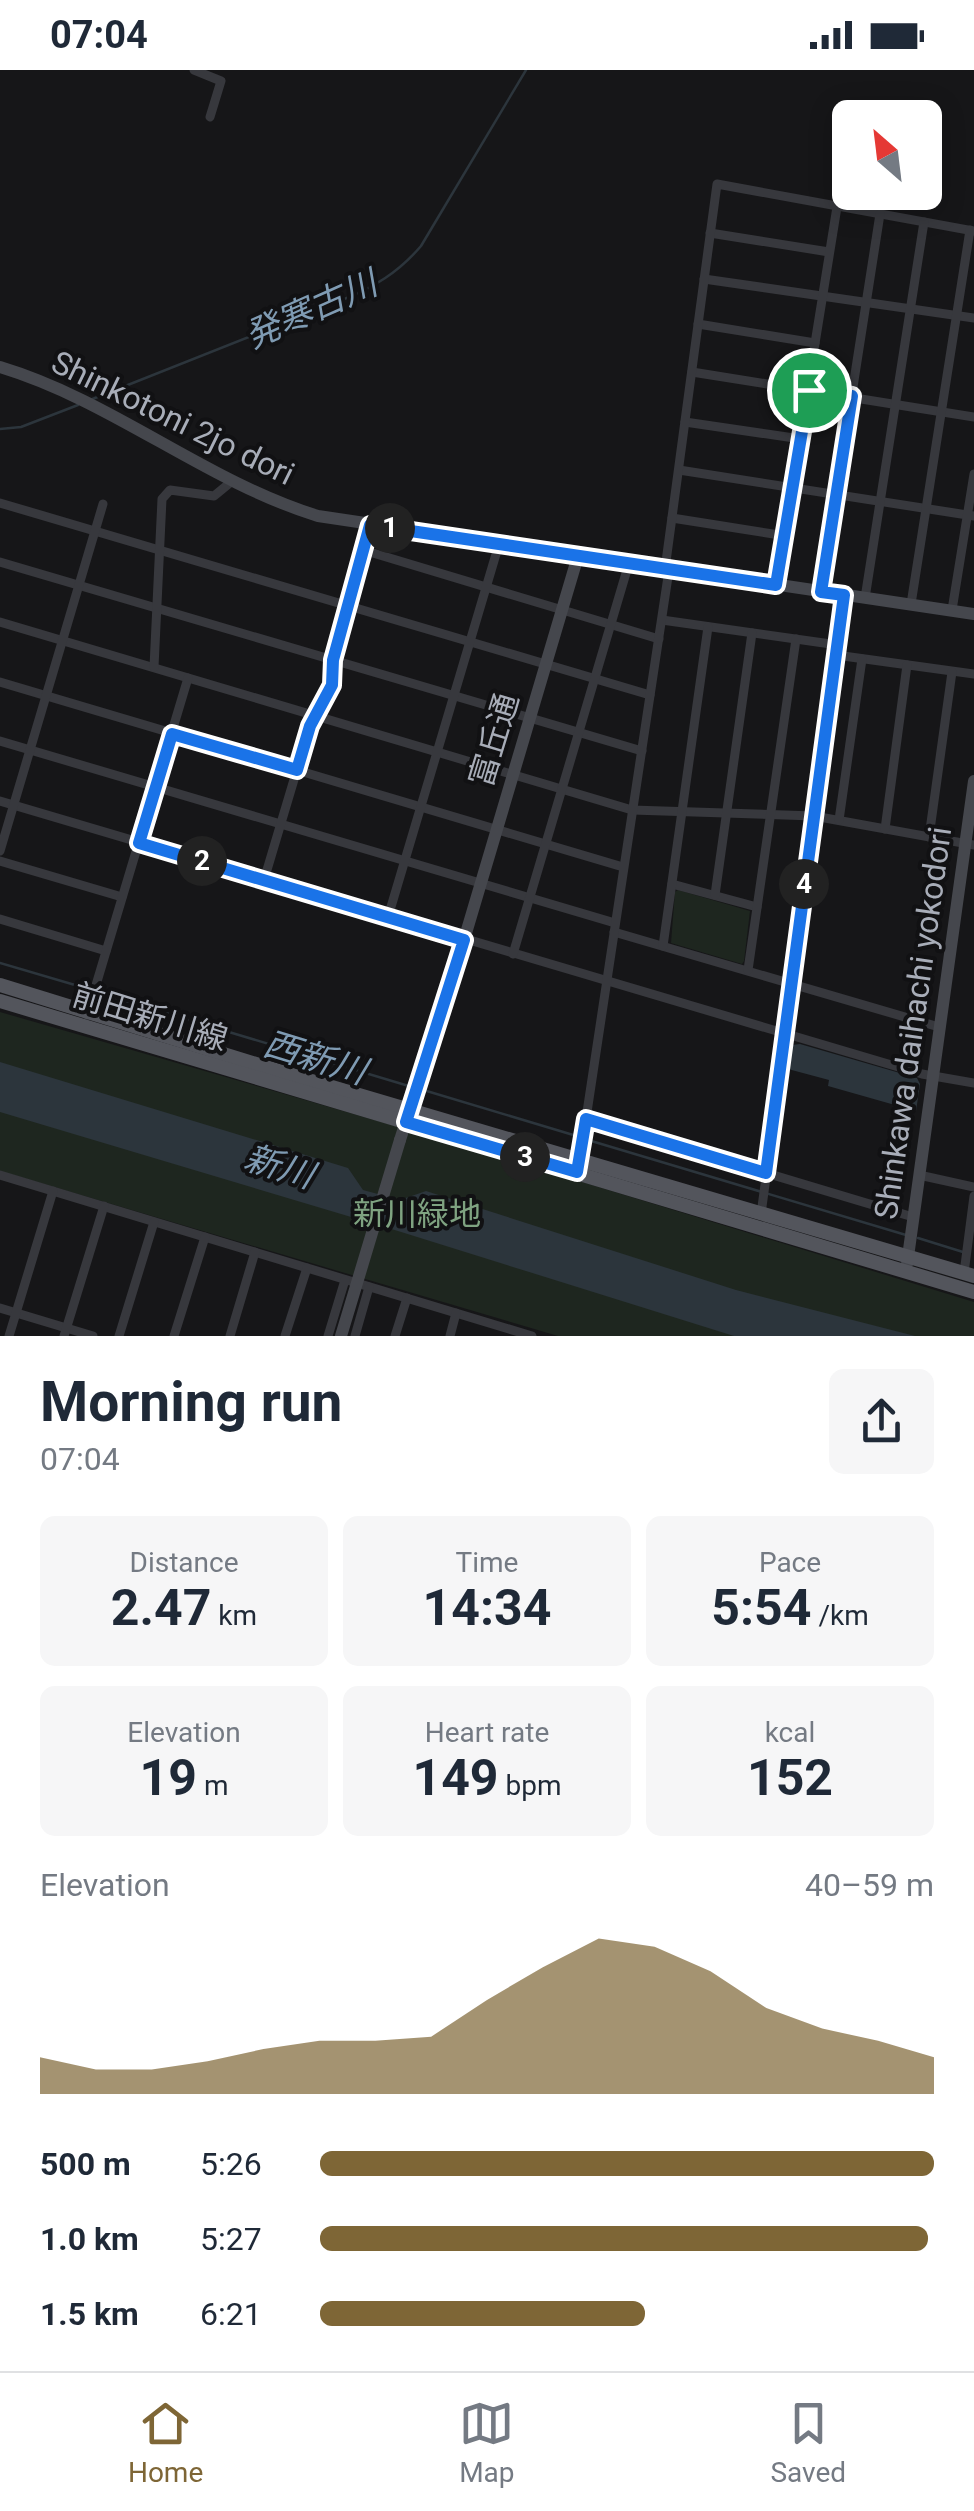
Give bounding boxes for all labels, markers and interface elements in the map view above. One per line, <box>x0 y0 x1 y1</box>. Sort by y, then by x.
text: 07:04 <box>50 13 148 57</box>
north arrow <box>832 100 942 210</box>
map controls <box>832 100 942 210</box>
water label: 発寒古川 <box>239 261 387 357</box>
street label: Shinkotoni 2jo dori <box>46 343 300 493</box>
pin <box>767 348 852 433</box>
icon: arrive <box>782 363 837 418</box>
pin: 1 <box>365 503 415 553</box>
text: 1 <box>382 511 398 544</box>
street label: 富丘通 <box>462 689 526 791</box>
street label: Shinkawa daihachi yokodori <box>867 824 959 1222</box>
pin: 2 <box>177 836 227 886</box>
text: 2 <box>194 844 210 877</box>
pin: 4 <box>779 859 829 909</box>
text: 4 <box>796 867 812 900</box>
street label: 前田新川線 <box>68 975 232 1059</box>
water label: 西新川 <box>259 1023 375 1094</box>
pin: 3 <box>500 1132 550 1182</box>
water label: 新川 <box>240 1137 322 1198</box>
text: 3 <box>517 1140 533 1173</box>
park label: 新川緑地 <box>353 1195 481 1233</box>
button: share <box>829 1369 934 1474</box>
text: Morning run <box>40 1370 342 1434</box>
text: 07:04 <box>40 1440 120 1478</box>
text: Distance <box>130 1546 239 1579</box>
text: Time <box>456 1546 518 1579</box>
text: Pace <box>759 1546 821 1579</box>
text: 2.47 <box>111 1579 211 1637</box>
text: 14:34 <box>423 1579 551 1637</box>
text: 5:54 <box>711 1579 811 1637</box>
text: km <box>211 1599 257 1632</box>
text: /km <box>811 1599 869 1632</box>
text: Elevation <box>127 1716 241 1749</box>
text: Heart rate <box>425 1716 549 1749</box>
text: kcal <box>765 1716 815 1749</box>
text: 19 <box>140 1749 197 1807</box>
text: 149 <box>412 1749 499 1807</box>
text: 152 <box>747 1749 833 1807</box>
text: m <box>197 1769 228 1802</box>
text: bpm <box>499 1769 562 1802</box>
text: Elevation <box>40 1866 170 1904</box>
text: 40–59 m <box>805 1866 934 1904</box>
text: 500 m <box>40 2145 131 2183</box>
text: 5:26 <box>200 2145 262 2183</box>
text: 1.0 km <box>40 2220 139 2258</box>
text: 5:27 <box>200 2220 262 2258</box>
text: 1.5 km <box>40 2295 139 2333</box>
text: 6:21 <box>200 2295 262 2333</box>
tab: Home <box>128 2396 203 2489</box>
tab: Map <box>459 2396 515 2489</box>
tab: Saved <box>770 2396 846 2489</box>

